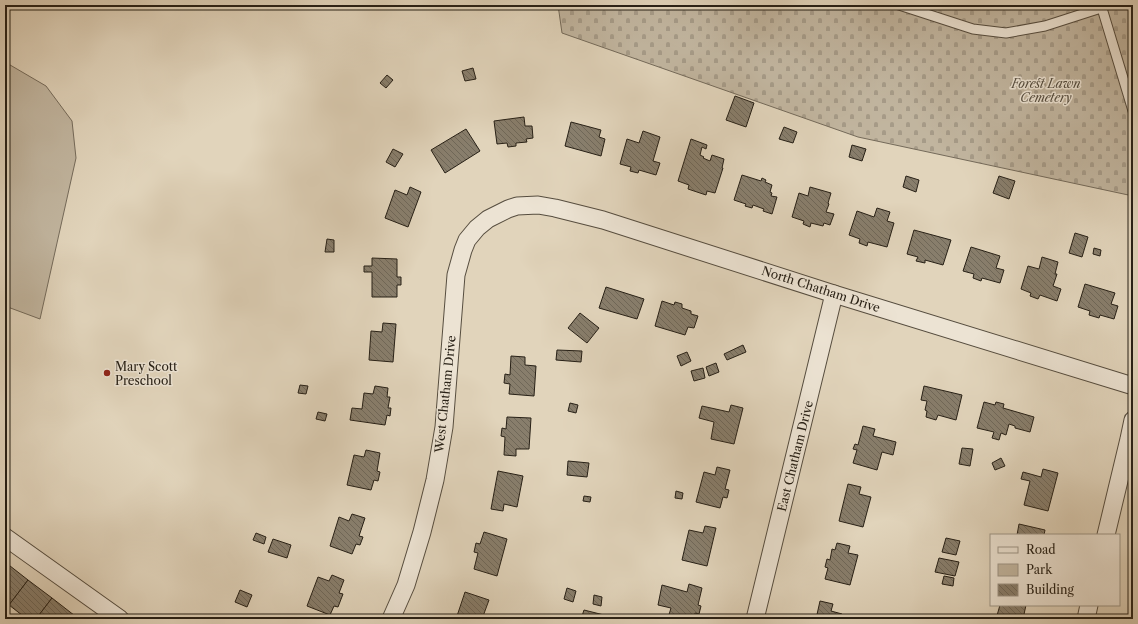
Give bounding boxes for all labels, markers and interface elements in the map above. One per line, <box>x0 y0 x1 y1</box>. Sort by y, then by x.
park label: Forest Lawn Cemetery <box>1011 76 1080 105</box>
street label: North Chatham Drive <box>760 263 882 315</box>
street label: West Chatham Drive <box>431 334 459 455</box>
place label: Mary Scott Preschool <box>115 359 178 388</box>
marker: Mary Scott Preschool <box>102 368 112 378</box>
street label: East Chatham Drive <box>774 399 816 513</box>
legend <box>990 534 1120 606</box>
text: Road <box>1026 542 1056 557</box>
text: Park <box>1026 562 1053 577</box>
text: Building <box>1026 582 1074 597</box>

